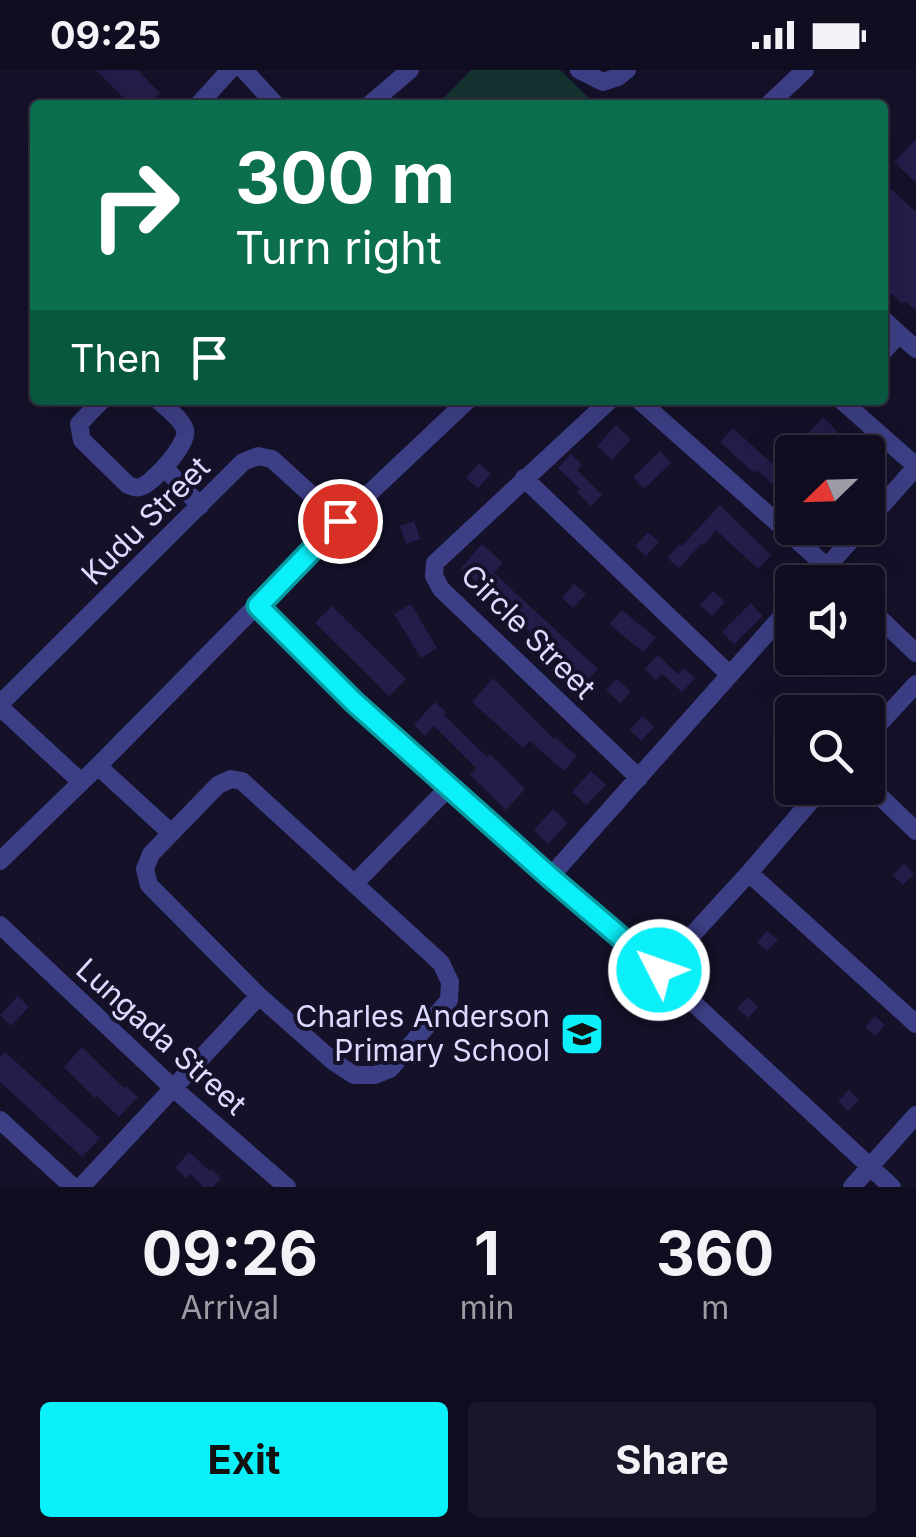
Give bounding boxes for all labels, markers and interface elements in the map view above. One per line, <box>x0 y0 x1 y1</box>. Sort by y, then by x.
text: 09:25 <box>50 12 161 58</box>
text: 300 m <box>235 135 455 220</box>
icon: right <box>70 140 200 270</box>
text: Turn right <box>235 220 442 275</box>
icon: arrive <box>182 330 237 385</box>
text: Then <box>70 335 162 381</box>
north arrow <box>775 435 885 545</box>
map controls <box>775 435 885 805</box>
street label: Kudu Street <box>74 449 217 592</box>
pin <box>298 479 383 564</box>
icon: arrive <box>313 494 368 549</box>
street label: Circle Street <box>454 557 603 706</box>
button: sound <box>775 565 885 675</box>
button: search <box>775 695 885 805</box>
position arrow <box>607 918 711 1022</box>
street label: Lungada Street <box>69 951 254 1122</box>
place label: Charles Anderson Primary School <box>296 998 550 1068</box>
school or university icon: Charles Anderson Primary School <box>559 1011 605 1057</box>
text: 09:26 <box>142 1217 318 1289</box>
text: 1 <box>474 1217 500 1289</box>
text: 360 <box>656 1217 774 1289</box>
text: Arrival <box>181 1288 279 1327</box>
text: min <box>460 1288 514 1327</box>
text: m <box>701 1288 729 1327</box>
button: Exit <box>40 1402 448 1517</box>
button: Share <box>468 1402 876 1517</box>

